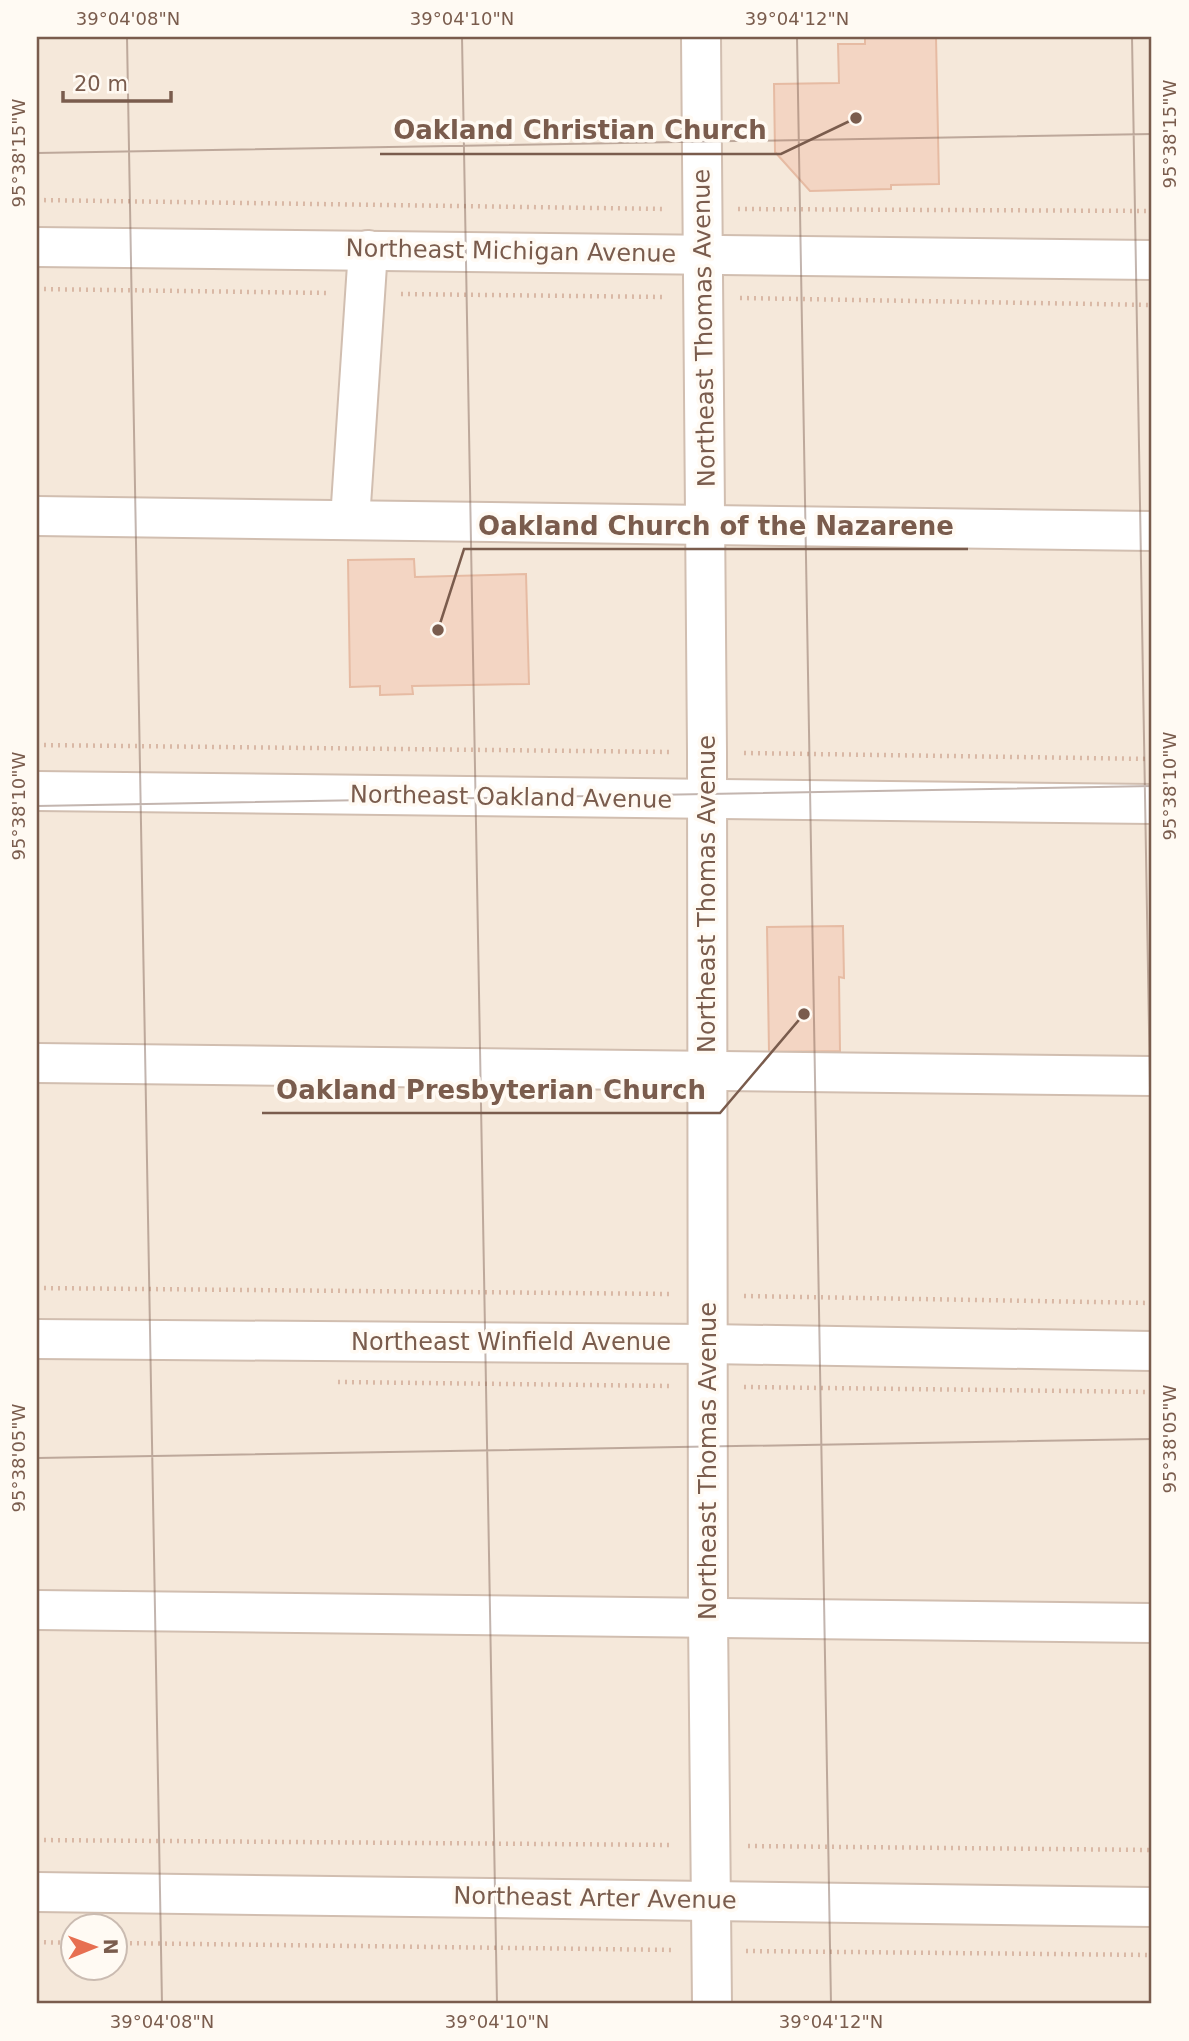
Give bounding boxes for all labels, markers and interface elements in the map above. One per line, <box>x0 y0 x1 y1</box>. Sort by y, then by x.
text: 39°04'08"N <box>76 8 180 29</box>
text: 39°04'10"N <box>410 8 514 29</box>
text: 39°04'12"N <box>745 8 849 29</box>
scale bar <box>63 60 172 104</box>
text: 20 m <box>74 72 128 96</box>
text: 95°38'15"W <box>1159 79 1180 188</box>
text: 95°38'15"W <box>8 98 29 207</box>
callout: Oakland Christian Church <box>380 107 781 154</box>
text: Oakland Christian Church <box>393 115 767 145</box>
street label: Northeast Thomas Avenue <box>687 169 721 487</box>
street label: Northeast Michigan Avenue <box>346 234 676 268</box>
callout: Oakland Church of the Nazarene <box>464 502 968 549</box>
text: Oakland Church of the Nazarene <box>478 511 954 541</box>
text: 95°38'10"W <box>1159 731 1180 840</box>
street label: Northeast Thomas Avenue <box>693 735 721 1053</box>
text: 95°38'10"W <box>8 751 29 860</box>
street label: Northeast Oakland Avenue <box>350 780 672 814</box>
callout: Oakland Presbyterian Church <box>262 1066 720 1113</box>
text: Oakland Presbyterian Church <box>276 1075 706 1105</box>
street label: Northeast Thomas Avenue <box>694 1302 722 1620</box>
street label: Northeast Winfield Avenue <box>351 1328 671 1356</box>
text: 95°38'05"W <box>1159 1384 1180 1493</box>
text: 95°38'05"W <box>8 1403 29 1512</box>
street label: Northeast Arter Avenue <box>453 1882 737 1914</box>
north arrow <box>60 1912 130 1982</box>
text: N <box>100 1939 122 1955</box>
text: 39°04'08"N <box>110 2011 214 2032</box>
text: 39°04'10"N <box>445 2011 549 2032</box>
text: 39°04'12"N <box>779 2011 883 2032</box>

